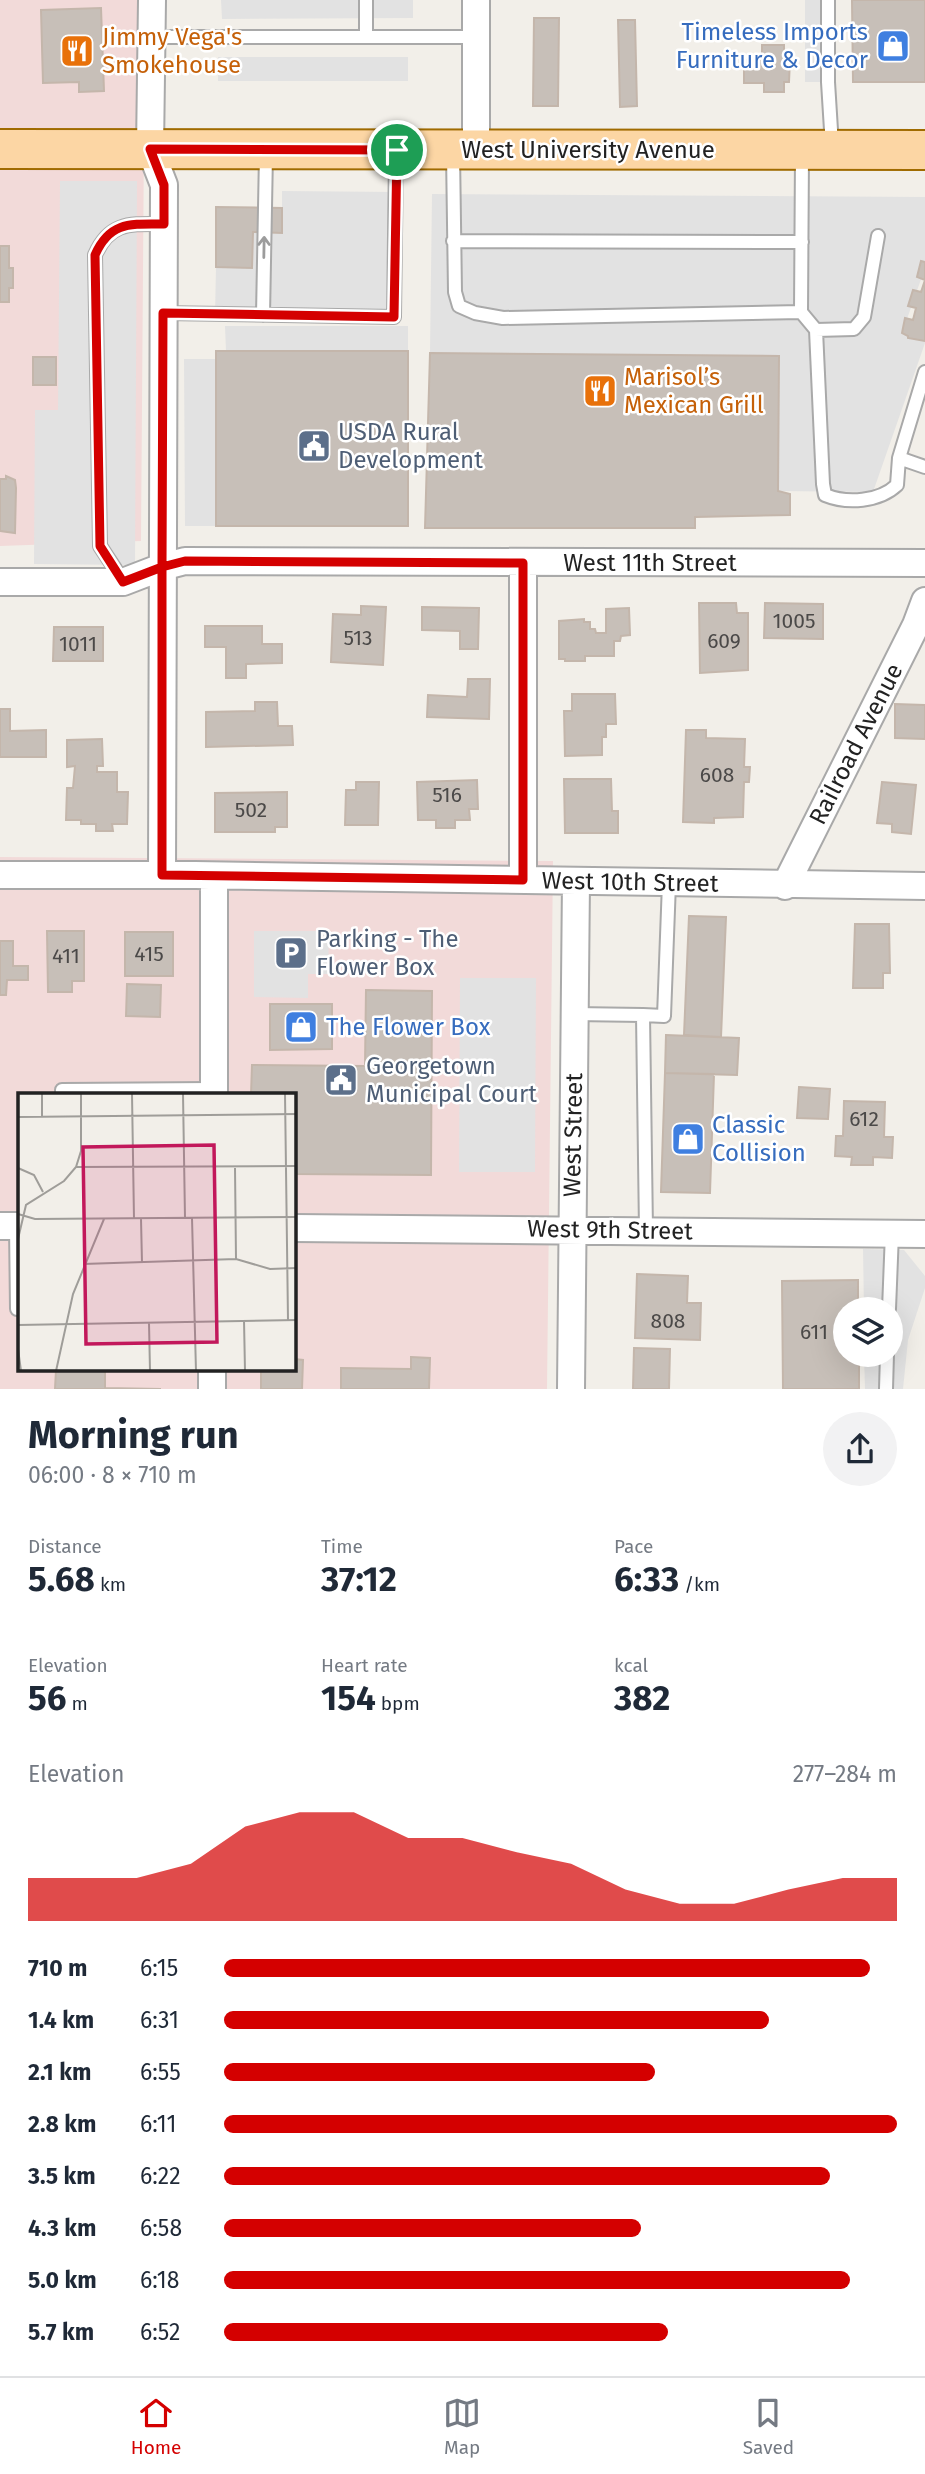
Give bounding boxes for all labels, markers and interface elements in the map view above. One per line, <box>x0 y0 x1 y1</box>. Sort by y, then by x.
place label: Timeless Imports Furniture & Decor <box>676 18 869 74</box>
place label: Jimmy Vega's Smokehouse <box>102 23 242 79</box>
shop icon: Timeless Imports Furniture & Decor <box>874 27 912 65</box>
restaurant icon: Jimmy Vega's Smokehouse <box>58 32 96 70</box>
pin <box>367 120 427 180</box>
icon: arrive <box>378 131 416 169</box>
street label: West University Avenue <box>461 136 715 164</box>
one-way arrow <box>257 235 271 258</box>
place label: Marisol’s Mexican Grill <box>624 363 764 419</box>
restaurant icon: Marisol’s Mexican Grill <box>581 372 619 410</box>
place label: USDA Rural Development <box>338 418 483 474</box>
public building icon: USDA Rural Development <box>295 427 333 465</box>
street label: West 11th Street <box>563 549 737 577</box>
house number: 1005 <box>772 608 816 634</box>
house number: 513 <box>343 625 373 651</box>
house number: 609 <box>707 628 741 654</box>
house number: 1011 <box>59 631 97 657</box>
street label: Railroad Avenue <box>803 659 909 829</box>
house number: 608 <box>700 762 734 788</box>
house number: 516 <box>432 782 462 808</box>
house number: 502 <box>235 797 267 823</box>
street label: West 10th Street <box>541 866 719 898</box>
place label: Parking - The Flower Box <box>316 925 459 981</box>
parking icon: Parking - The Flower Box <box>272 934 310 972</box>
house number: 415 <box>134 941 164 967</box>
house number: 411 <box>52 943 80 969</box>
shop icon: The Flower Box <box>282 1008 320 1046</box>
place label: The Flower Box <box>326 1013 491 1041</box>
place label: Georgetown Municipal Court <box>366 1052 537 1108</box>
public building icon: Georgetown Municipal Court <box>322 1061 360 1099</box>
street label: West Street <box>558 1072 588 1197</box>
inset map <box>18 1093 296 1372</box>
house number: 612 <box>849 1106 879 1132</box>
place label: Classic Collision <box>712 1111 806 1167</box>
shop icon: Classic Collision <box>669 1120 707 1158</box>
street label: West 9th Street <box>527 1215 693 1245</box>
map controls <box>833 1297 903 1367</box>
button: layers <box>833 1297 903 1367</box>
house number: 808 <box>651 1308 685 1334</box>
house number: 611 <box>800 1319 828 1345</box>
text: Morning run <box>28 1412 239 1458</box>
button: share <box>823 1412 897 1486</box>
text: 06:00 · 8 × 710 m <box>28 1461 197 1489</box>
text: Distance <box>28 1535 102 1558</box>
text: Time <box>321 1535 363 1558</box>
text: Pace <box>614 1535 653 1558</box>
text: 5.68 <box>28 1558 95 1600</box>
text: 37:12 <box>321 1558 397 1600</box>
text: 6:33 <box>614 1558 679 1600</box>
text: km <box>95 1573 126 1596</box>
text: /km <box>679 1573 720 1596</box>
text: Elevation <box>28 1654 108 1677</box>
text: Heart rate <box>321 1654 408 1677</box>
text: kcal <box>614 1654 648 1677</box>
text: 56 <box>28 1677 67 1719</box>
text: 154 <box>321 1677 376 1719</box>
text: 382 <box>614 1677 670 1719</box>
text: m <box>67 1692 88 1715</box>
text: bpm <box>376 1692 420 1715</box>
text: Elevation <box>28 1760 124 1788</box>
text: 277–284 m <box>793 1760 897 1788</box>
text: 710 m <box>28 1954 87 1982</box>
text: 6:15 <box>140 1954 178 1982</box>
text: 1.4 km <box>28 2006 94 2034</box>
text: 6:31 <box>140 2006 179 2034</box>
text: 2.1 km <box>28 2058 91 2086</box>
text: 6:55 <box>140 2058 181 2086</box>
text: 2.8 km <box>28 2110 96 2138</box>
text: 6:11 <box>140 2110 176 2138</box>
text: 3.5 km <box>28 2162 96 2190</box>
text: 6:22 <box>140 2162 181 2190</box>
text: 4.3 km <box>28 2214 96 2242</box>
text: 6:58 <box>140 2214 182 2242</box>
text: 5.0 km <box>28 2266 97 2294</box>
text: 6:18 <box>140 2266 180 2294</box>
text: 5.7 km <box>28 2318 94 2346</box>
text: 6:52 <box>140 2318 181 2346</box>
tab: Home <box>131 2394 181 2459</box>
tab: Map <box>443 2394 481 2459</box>
tab: Saved <box>743 2394 794 2459</box>

